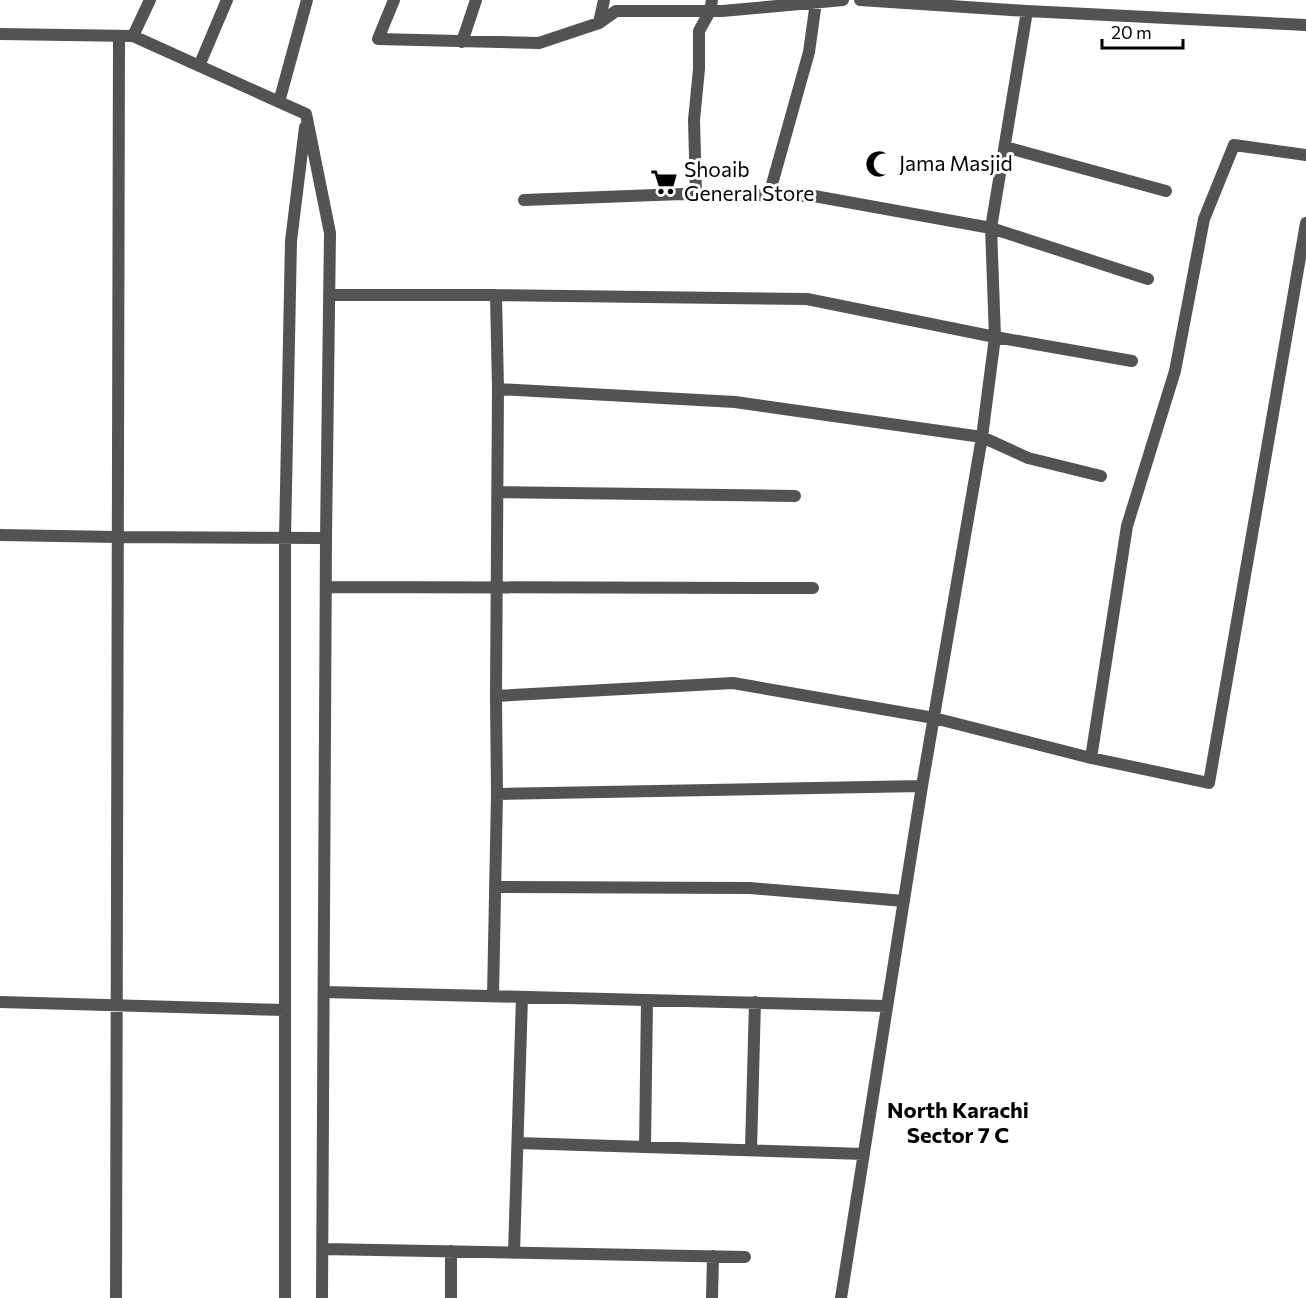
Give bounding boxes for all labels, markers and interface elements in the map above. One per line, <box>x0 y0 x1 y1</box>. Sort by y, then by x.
scale bar <box>1102 12 1183 50</box>
text: 20 m <box>1111 21 1152 43</box>
mosque icon: Jama Masjid <box>864 149 894 179</box>
place label: Jama Masjid <box>899 150 1013 175</box>
place label: Shoaib General Store <box>684 156 814 205</box>
supermarket icon: Shoaib General Store <box>649 167 679 197</box>
district label: North Karachi Sector 7 C <box>887 1096 1029 1148</box>

